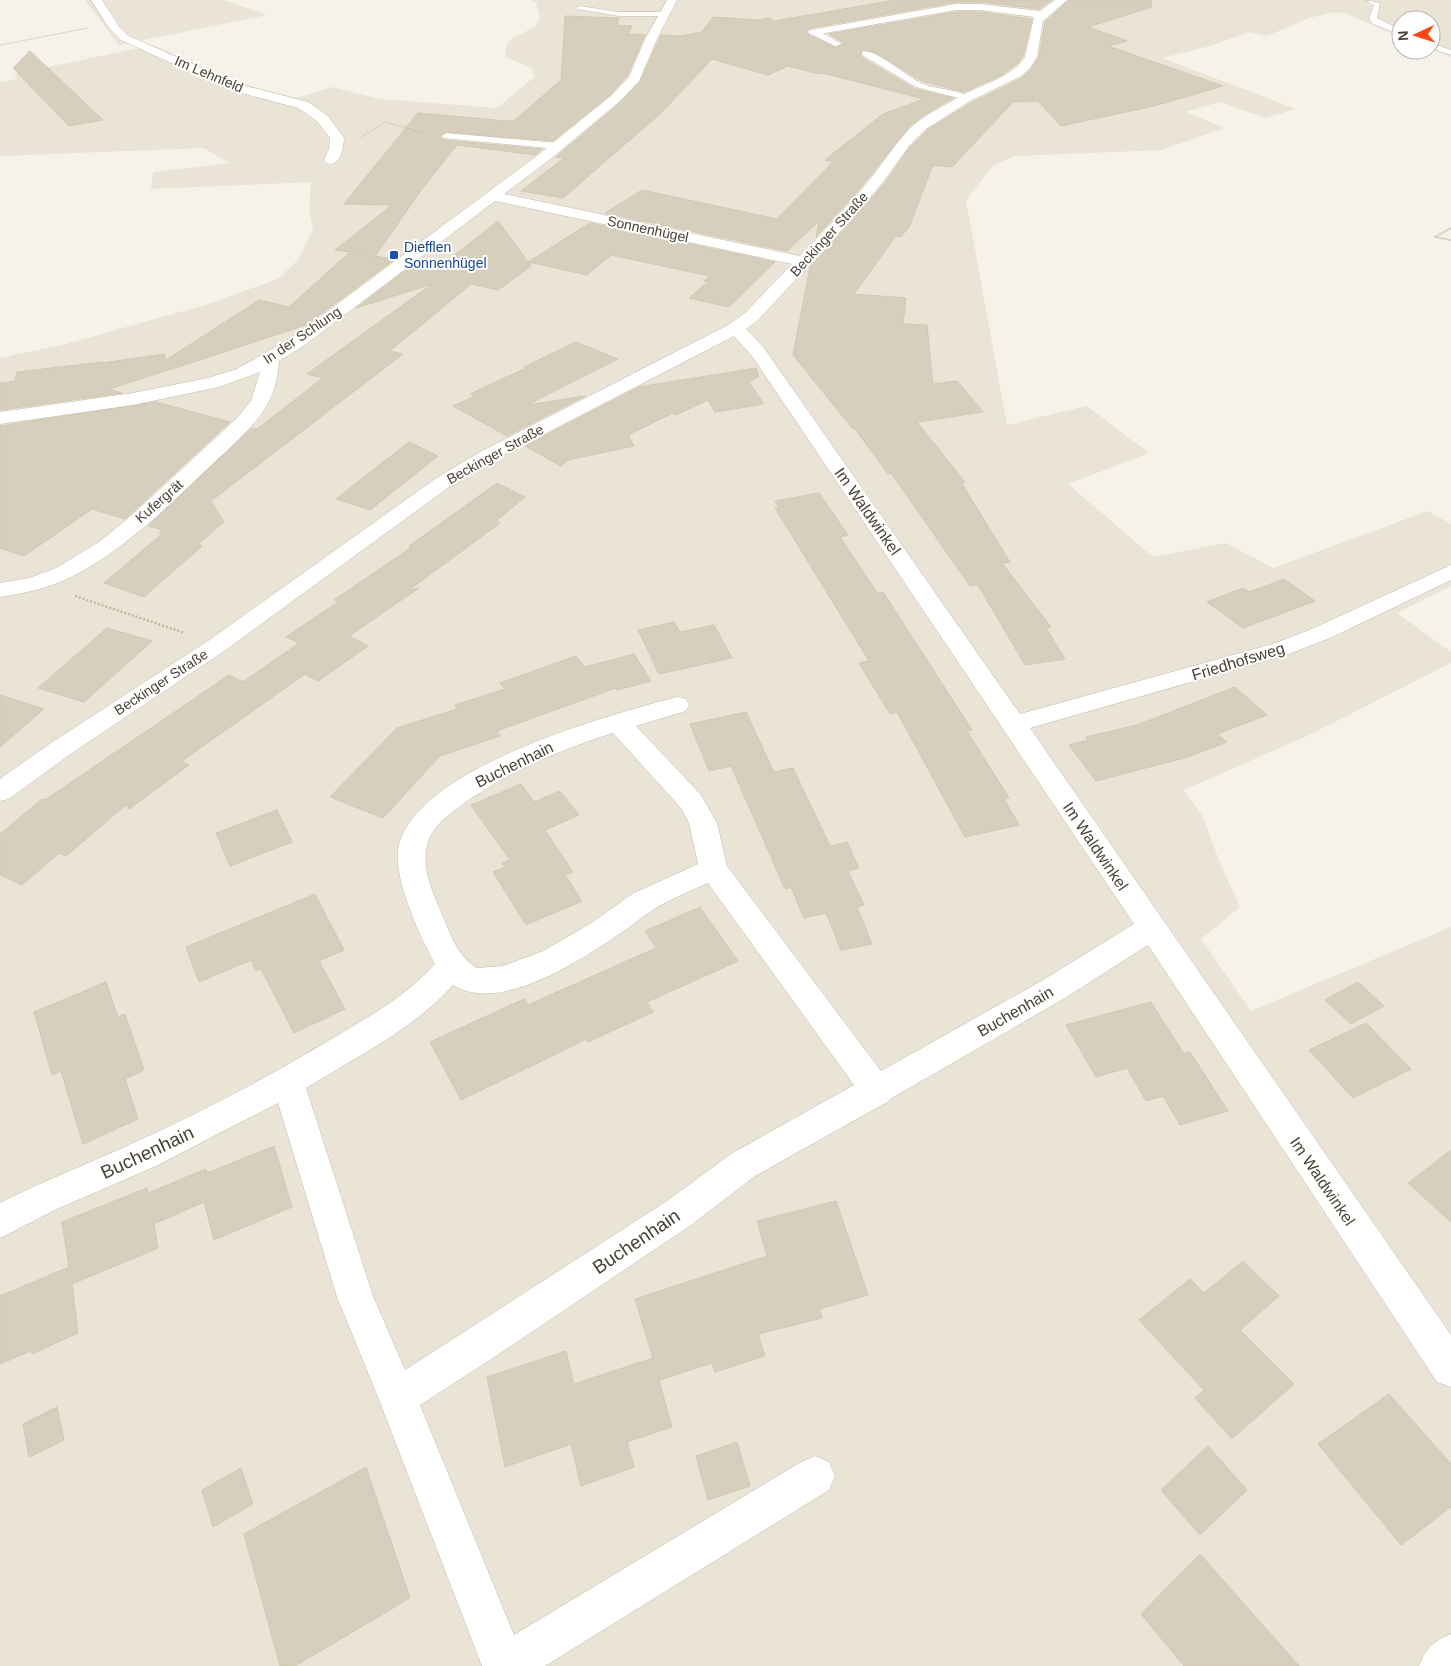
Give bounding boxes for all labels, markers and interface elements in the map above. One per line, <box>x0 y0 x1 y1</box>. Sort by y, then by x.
north arrow <box>1391 10 1441 60</box>
text: N <box>1395 30 1411 42</box>
street label: Im Lehnfeld <box>172 52 246 96</box>
street label: Beckinger Straße <box>787 188 871 280</box>
street label: Sonnenhügel <box>606 213 690 245</box>
place label: Diefflen Sonnenhügel <box>404 239 487 271</box>
marker: Diefflen Sonnenhügel <box>388 249 400 261</box>
street label: In der Schlung <box>260 303 344 367</box>
street label: Beckinger Straße <box>444 421 546 487</box>
street label: Im Waldwinkel <box>831 464 904 558</box>
street label: Kufergrät <box>132 476 186 526</box>
street label: Friedhofsweg <box>1190 639 1287 684</box>
street label: Beckinger Straße <box>111 646 211 718</box>
street label: Buchenhain <box>473 738 556 791</box>
street label: Im Waldwinkel <box>1060 799 1131 894</box>
street label: Buchenhain <box>974 983 1056 1040</box>
street label: Buchenhain <box>97 1122 197 1183</box>
street label: Im Waldwinkel <box>1287 1134 1358 1229</box>
street label: Buchenhain <box>589 1205 684 1278</box>

